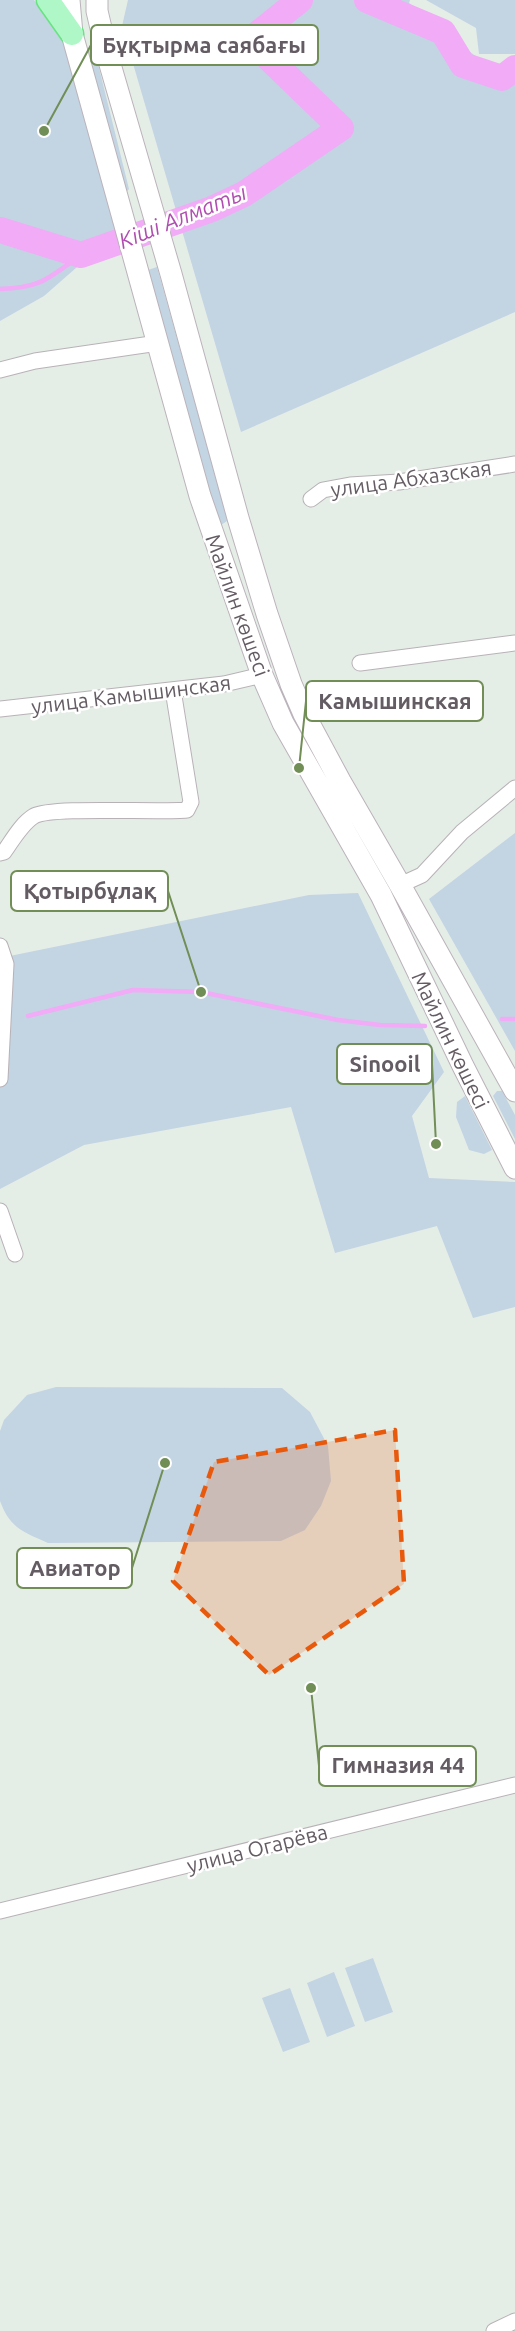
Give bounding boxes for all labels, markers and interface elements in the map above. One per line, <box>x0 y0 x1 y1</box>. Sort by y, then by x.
callout: Бұқтырма саябағы <box>91 25 318 65</box>
text: Бұқтырма саябағы <box>102 32 306 57</box>
water label: Кіші Алматы <box>115 179 249 253</box>
street label: улица Абхазская <box>329 455 493 501</box>
street label: Майлин көшесі <box>201 531 275 679</box>
street label: улица Камышинская <box>30 670 232 718</box>
callout: Камышинская <box>306 681 483 721</box>
text: Камышинская <box>318 688 472 713</box>
callout: Қотырбұлақ <box>11 871 168 911</box>
text: Қотырбұлақ <box>23 878 157 903</box>
street label: Майлин көшесі <box>407 968 495 1112</box>
callout: Sinooil <box>337 1044 432 1084</box>
text: Sinooil <box>350 1051 421 1076</box>
callout: Авиатор <box>17 1548 132 1588</box>
text: Авиатор <box>29 1555 121 1580</box>
callout: Гимназия 44 <box>319 1746 476 1786</box>
text: Гимназия 44 <box>331 1752 465 1777</box>
street label: улица Огарёва <box>184 1819 330 1877</box>

